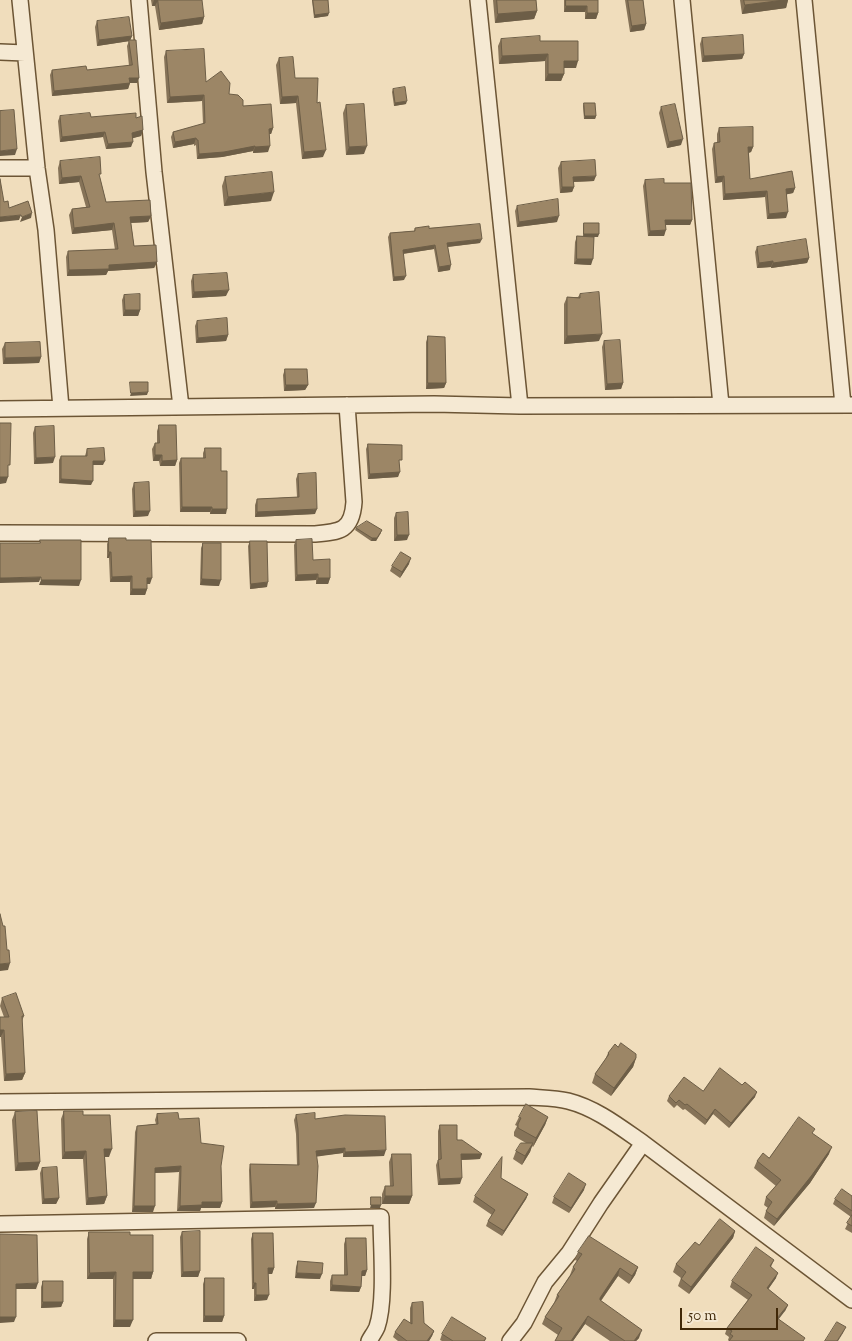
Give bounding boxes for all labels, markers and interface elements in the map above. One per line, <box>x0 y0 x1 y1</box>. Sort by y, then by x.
scale bar <box>682 1298 780 1330</box>
text: 50 m <box>688 1306 717 1327</box>

